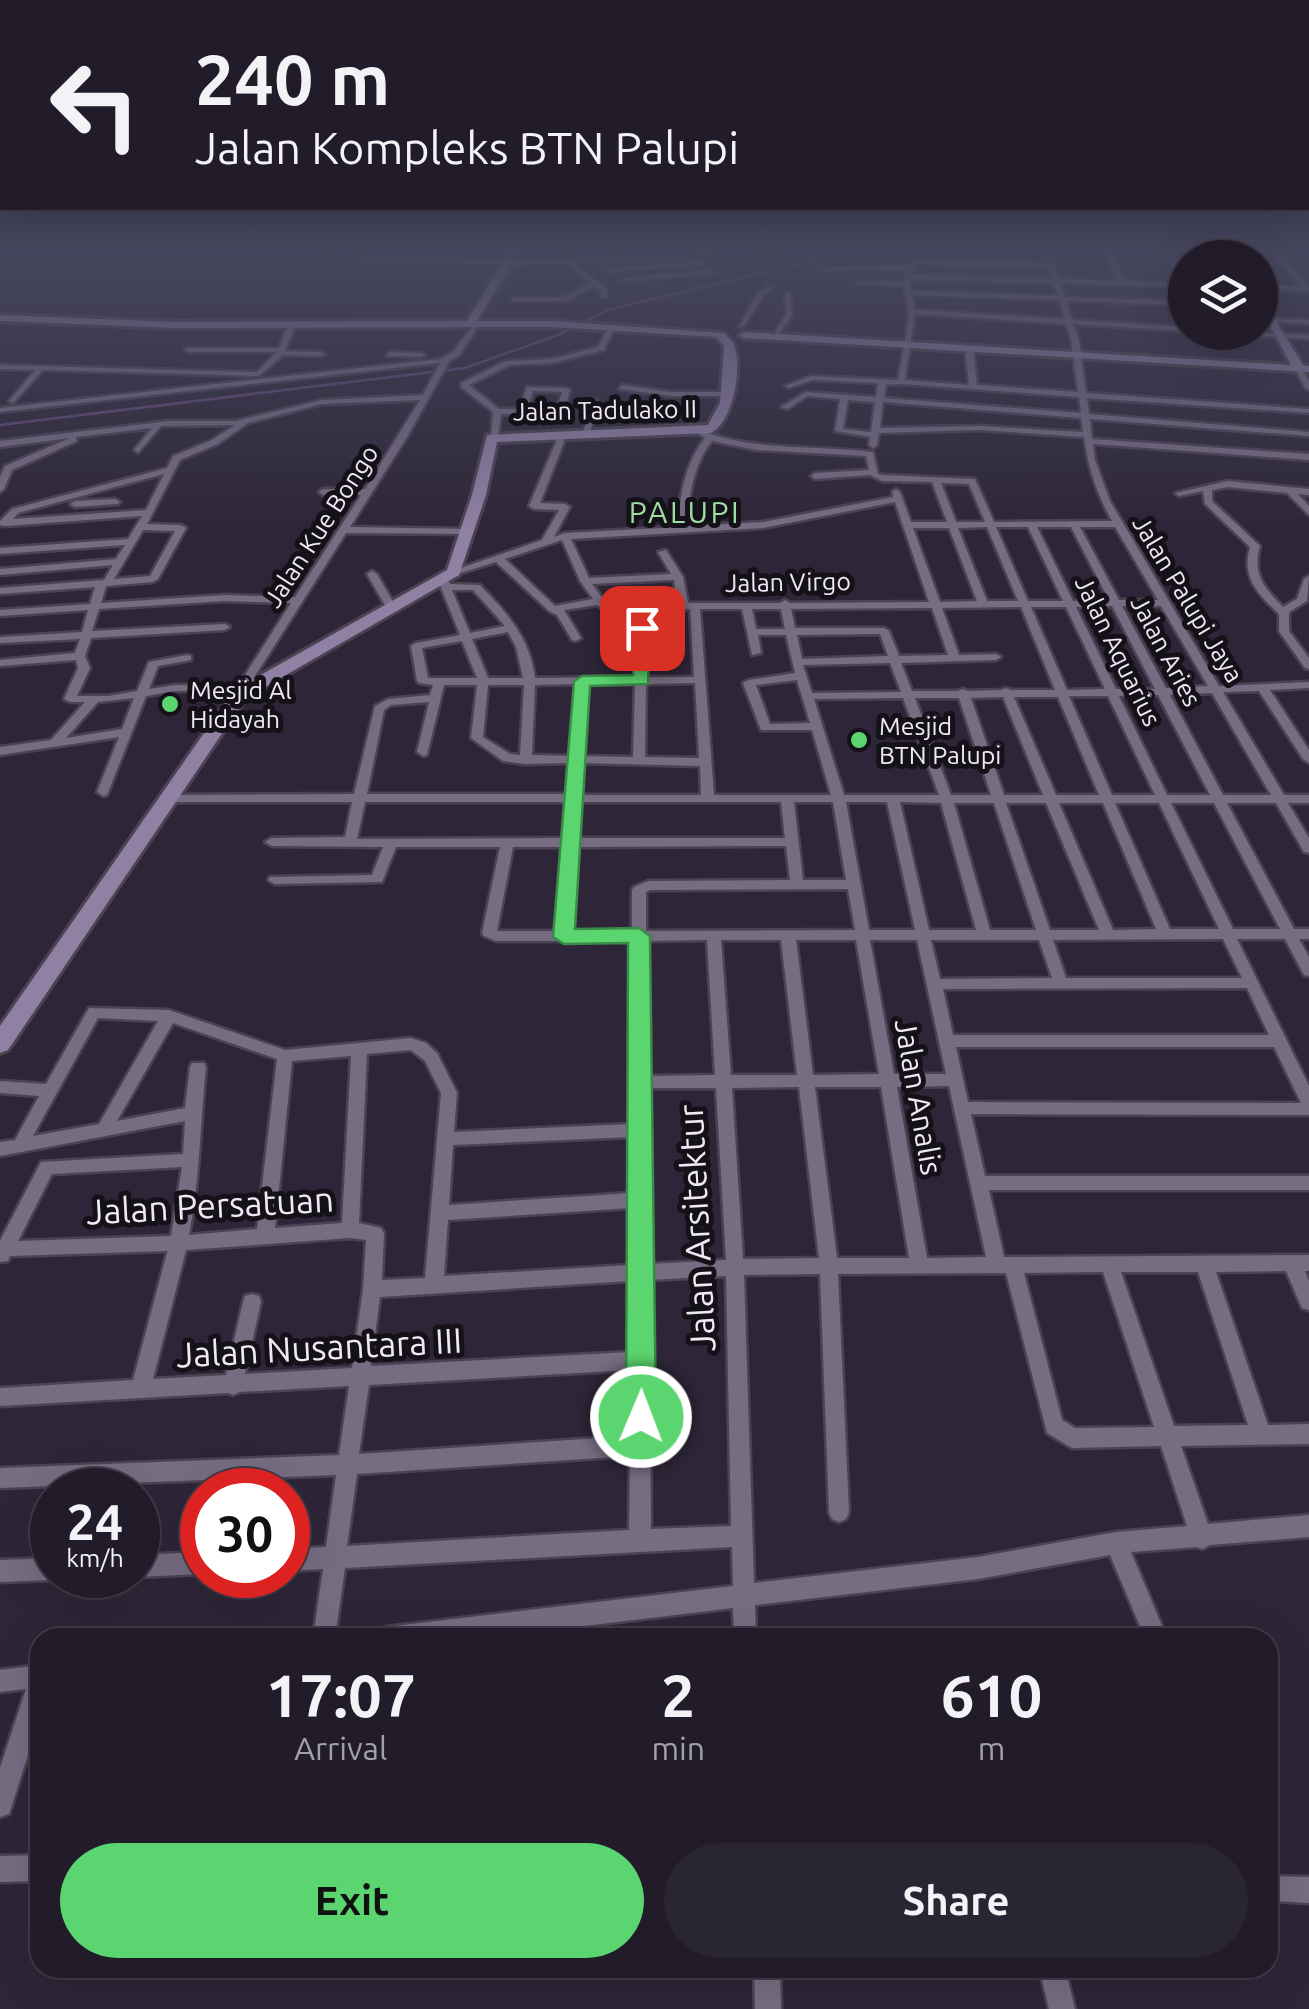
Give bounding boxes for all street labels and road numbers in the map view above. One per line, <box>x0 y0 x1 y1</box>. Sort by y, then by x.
street label: Jalan Tadulako II <box>513 394 697 426</box>
street label: Jalan Kue Bongo <box>258 440 384 612</box>
street label: Jalan Palupi Jaya <box>1127 511 1249 687</box>
street label: Jalan Virgo <box>725 567 851 597</box>
street label: Jalan Aquarius <box>1070 571 1166 731</box>
street label: Jalan Aries <box>1125 591 1207 711</box>
street label: Jalan Analis <box>889 1016 949 1177</box>
street label: Jalan Arsitektur <box>670 1103 722 1353</box>
street label: Jalan Persatuan <box>85 1179 335 1231</box>
street label: Jalan Nusantara III <box>175 1320 463 1374</box>

